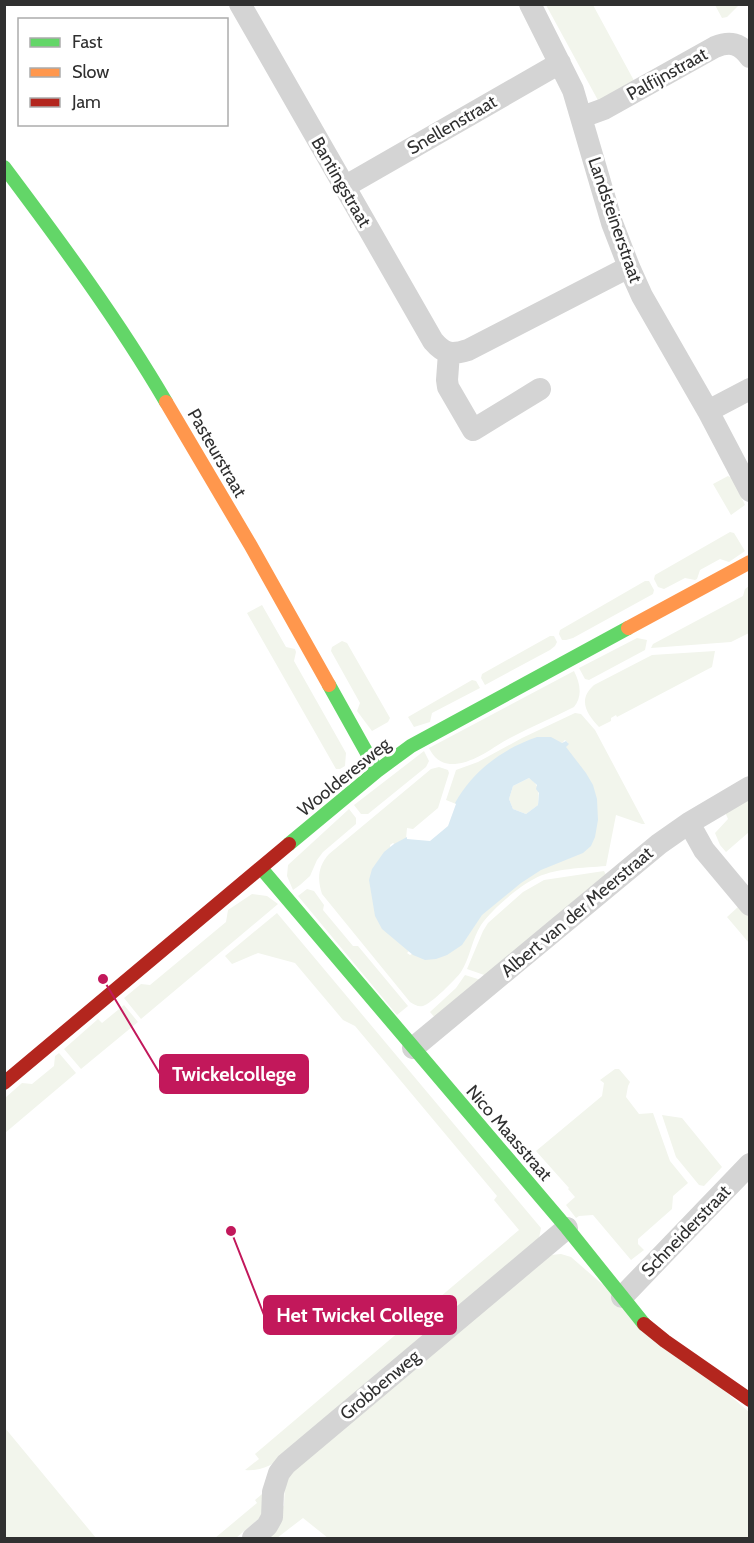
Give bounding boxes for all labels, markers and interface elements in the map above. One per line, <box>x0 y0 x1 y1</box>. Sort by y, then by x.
legend <box>18 18 228 126</box>
text: Fast <box>72 31 103 53</box>
street label: Palfijnstraat <box>623 43 711 105</box>
text: Slow <box>72 61 109 83</box>
text: Jam <box>71 91 101 113</box>
street label: Snellenstraat <box>403 91 501 159</box>
street label: Bantingstraat <box>306 133 376 231</box>
street label: Landsteinerstraat <box>583 154 647 286</box>
street label: Pasteurstraat <box>183 405 251 501</box>
street label: Woolderesweg <box>293 732 396 821</box>
street label: Albert van der Meerstraat <box>497 842 657 982</box>
callout: Twickelcollege <box>160 1055 308 1093</box>
text: Twickelcollege <box>172 1062 296 1086</box>
street label: Nico Maasstraat <box>461 1081 557 1185</box>
street label: Schneiderstraat <box>637 1181 735 1281</box>
callout: Het Twickel College <box>264 1296 456 1334</box>
text: Het Twickel College <box>276 1303 444 1327</box>
street label: Grobbenweg <box>336 1345 425 1425</box>

